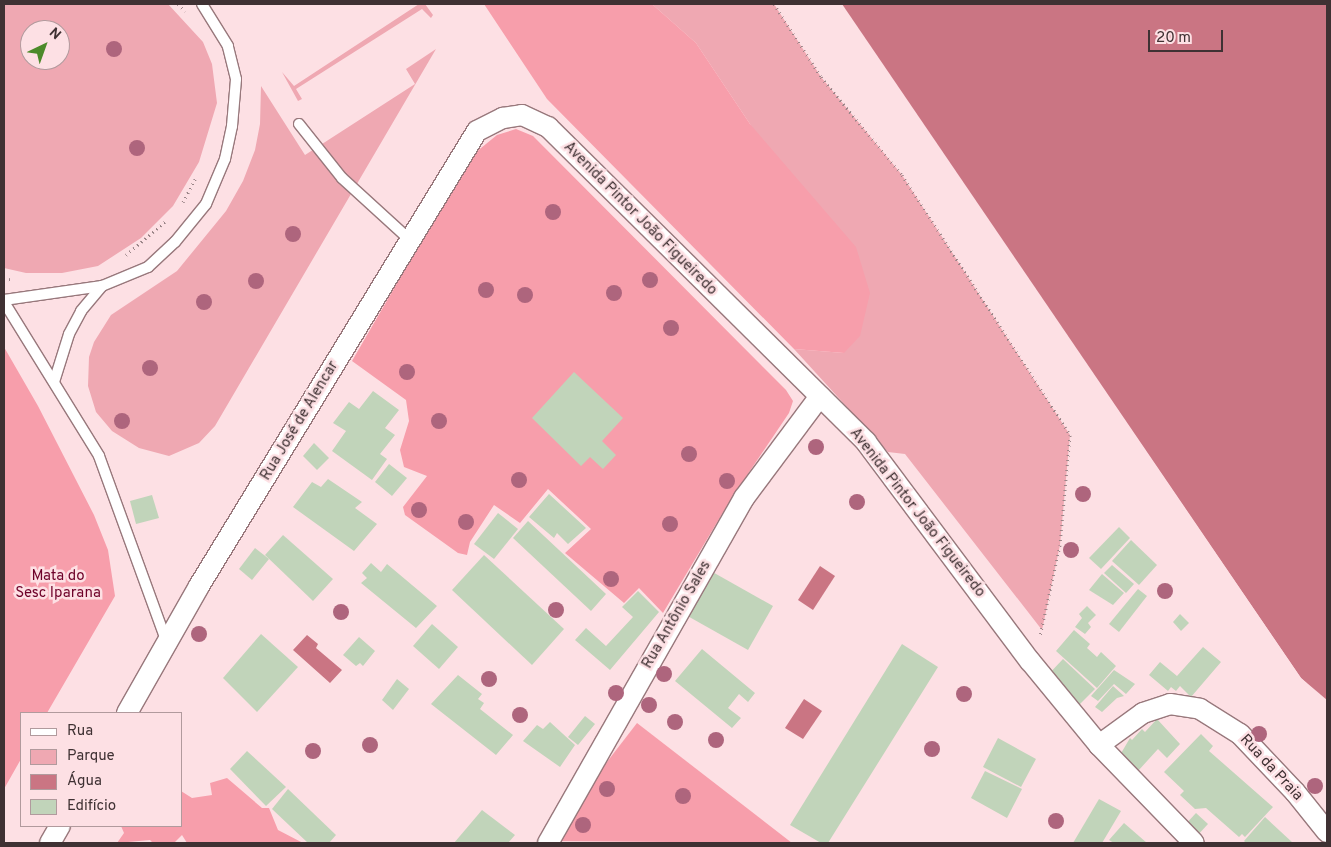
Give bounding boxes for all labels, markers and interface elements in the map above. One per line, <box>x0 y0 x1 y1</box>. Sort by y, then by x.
north arrow <box>20 20 70 70</box>
scale bar <box>1151 20 1226 52</box>
text: N <box>45 25 64 44</box>
text: 20 m <box>1156 29 1191 48</box>
street label: Avenida Pintor João Figueiredo <box>559 138 721 300</box>
street label: Rua José de Alencar <box>257 358 343 484</box>
street label: Avenida Pintor João Figueiredo <box>845 425 989 601</box>
street label: Rua Antônio Sales <box>639 558 715 672</box>
park label: Mata do Sesc Iparana <box>15 567 101 602</box>
legend <box>20 712 182 827</box>
text: Rua <box>67 722 93 741</box>
street label: Rua da Praia <box>1236 731 1306 805</box>
text: Parque <box>67 747 115 766</box>
text: Água <box>67 772 102 791</box>
text: Edifício <box>67 797 116 816</box>

